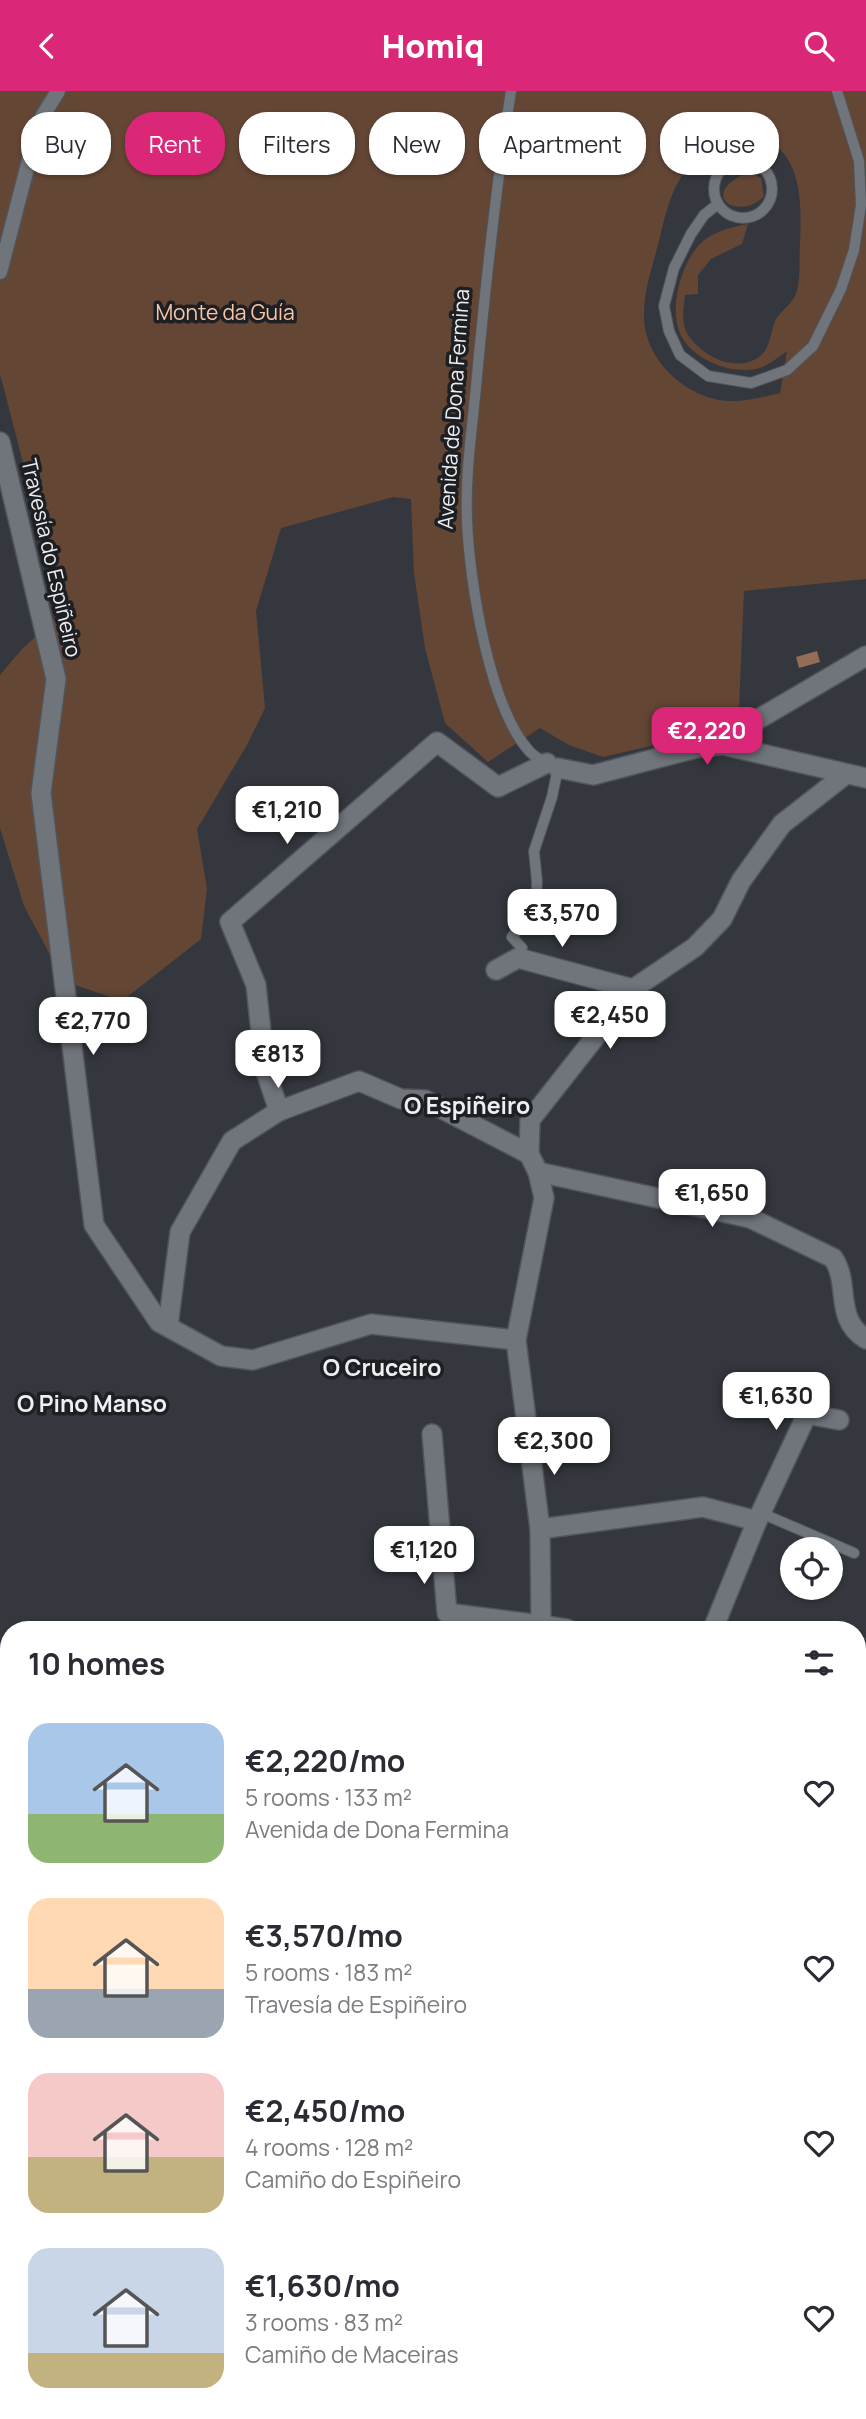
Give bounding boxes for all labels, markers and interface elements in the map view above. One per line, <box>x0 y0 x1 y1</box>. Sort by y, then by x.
text: Homiq <box>382 24 484 68</box>
icon: back <box>28 27 66 65</box>
icon: search <box>800 27 838 65</box>
chip: Buy <box>21 112 111 175</box>
chip: Rent <box>125 112 225 175</box>
chip: Filters <box>239 112 355 175</box>
chip: New <box>369 112 465 175</box>
chip: Apartment <box>479 112 646 175</box>
chip: House <box>660 112 779 175</box>
street label: Avenida de Dona Fermina <box>431 288 475 530</box>
park label: Monte da Guía <box>155 298 295 326</box>
street label: Travesía do Espiñeiro <box>15 456 88 660</box>
pin: €2,220 <box>650 707 764 767</box>
text: €2,220 <box>668 714 746 746</box>
pin: €1,210 <box>230 787 344 846</box>
text: €1,210 <box>252 793 322 825</box>
pin: €3,570 <box>505 889 619 949</box>
text: €3,570 <box>524 896 600 928</box>
pin: €2,450 <box>553 991 667 1051</box>
pin: €2,770 <box>36 997 150 1057</box>
text: €2,450 <box>571 998 649 1030</box>
text: €2,770 <box>55 1004 131 1036</box>
pin: €813 <box>237 1031 319 1090</box>
text: €813 <box>251 1037 305 1069</box>
district label: O Espiñeiro <box>404 1089 530 1121</box>
pin: €1,650 <box>655 1169 769 1229</box>
text: €1,650 <box>675 1176 749 1208</box>
district label: O Cruceiro <box>323 1351 441 1383</box>
pin: €1,630 <box>719 1373 833 1432</box>
text: €1,630 <box>739 1379 813 1411</box>
district label: O Pino Manso <box>17 1387 167 1419</box>
pin: €2,300 <box>497 1417 611 1477</box>
text: €2,300 <box>514 1424 594 1456</box>
pin: €1,120 <box>367 1527 481 1586</box>
text: €1,120 <box>390 1533 458 1565</box>
map controls <box>780 1537 843 1600</box>
button: locate <box>780 1537 843 1600</box>
text: 10 homes <box>28 1643 165 1684</box>
icon: filters <box>800 1644 838 1682</box>
text: €2,220/mo <box>245 1740 405 1781</box>
icon: home <box>84 1751 168 1835</box>
icon: heart <box>800 1774 838 1812</box>
text: 5 rooms · 133 m² <box>245 1781 412 1813</box>
text: Avenida de Dona Fermina <box>245 1813 509 1845</box>
text: €3,570/mo <box>245 1915 403 1956</box>
icon: home <box>84 1926 168 2010</box>
icon: heart <box>800 1949 838 1987</box>
text: 5 rooms · 183 m² <box>245 1956 412 1988</box>
text: Travesía de Espiñeiro <box>245 1988 467 2020</box>
text: €2,450/mo <box>245 2090 405 2131</box>
icon: home <box>84 2101 168 2185</box>
icon: heart <box>800 2124 838 2162</box>
text: 4 rooms · 128 m² <box>245 2131 413 2163</box>
text: Camiño do Espiñeiro <box>245 2163 461 2195</box>
text: €1,630/mo <box>245 2265 400 2306</box>
icon: home <box>84 2276 168 2360</box>
icon: heart <box>800 2299 838 2337</box>
text: 3 rooms · 83 m² <box>245 2306 403 2338</box>
text: Camiño de Maceiras <box>245 2338 459 2370</box>

